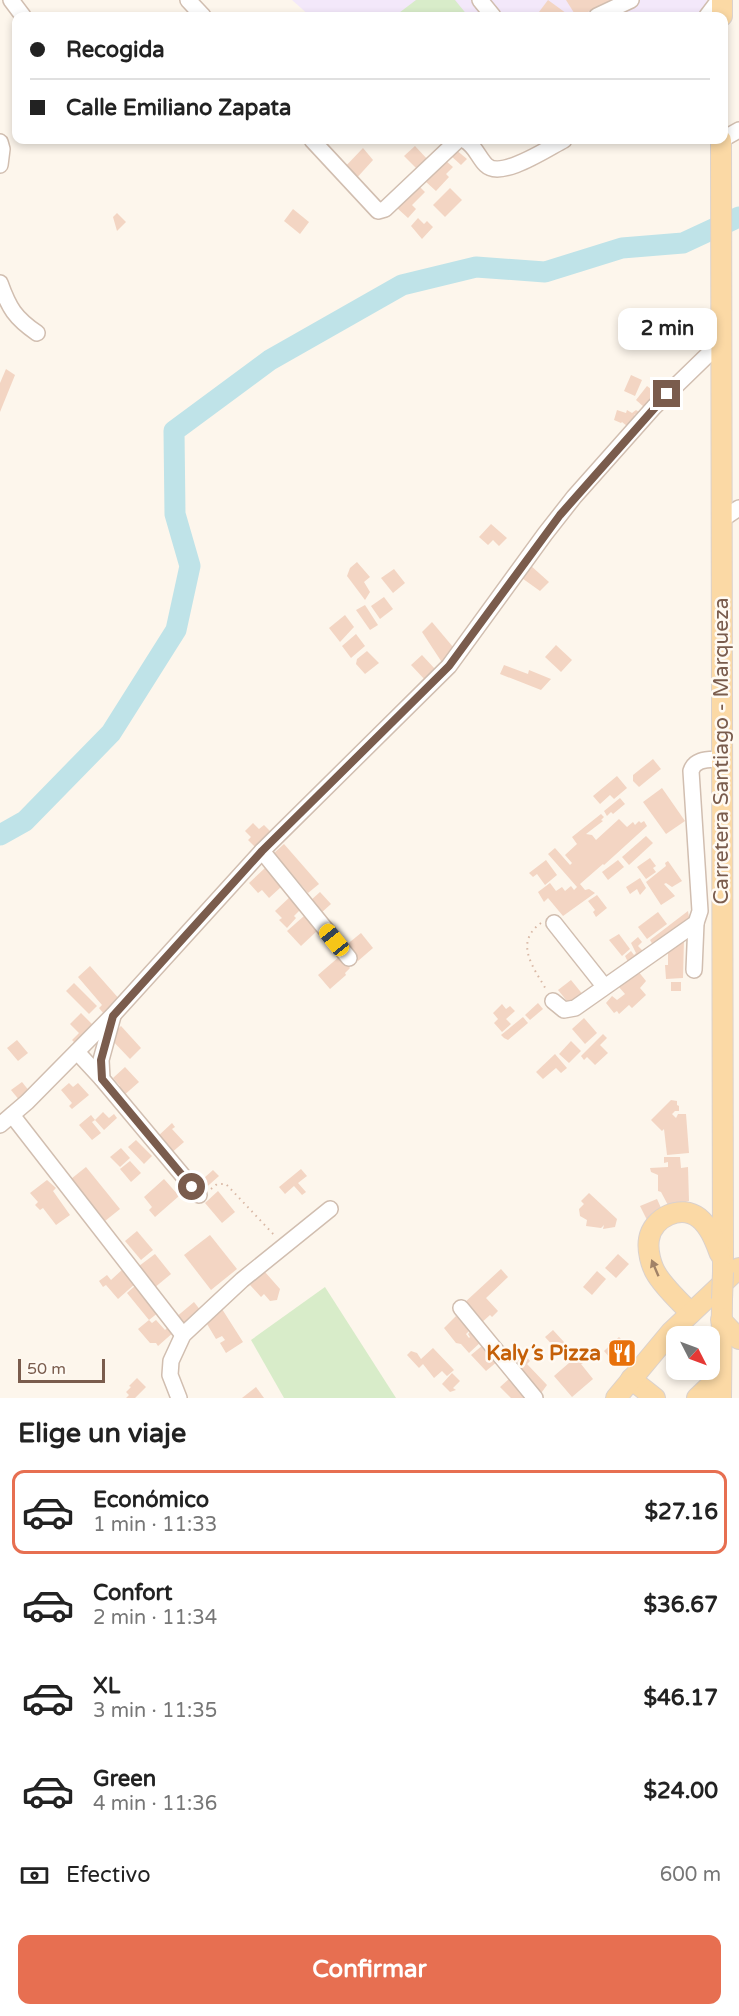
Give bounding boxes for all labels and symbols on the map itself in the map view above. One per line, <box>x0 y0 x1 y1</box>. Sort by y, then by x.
callout: 2 min <box>618 307 716 349</box>
route end <box>653 380 680 407</box>
street label: Carretera Santiago - Marqueza <box>709 598 734 904</box>
car <box>316 920 352 960</box>
route start <box>178 1173 205 1200</box>
one-way arrow <box>650 1259 659 1276</box>
north arrow <box>666 1326 720 1380</box>
restaurant icon: Kaly´s Pizza <box>606 1337 638 1369</box>
place label: Kaly´s Pizza <box>486 1341 601 1366</box>
scale bar <box>18 1356 105 1384</box>

